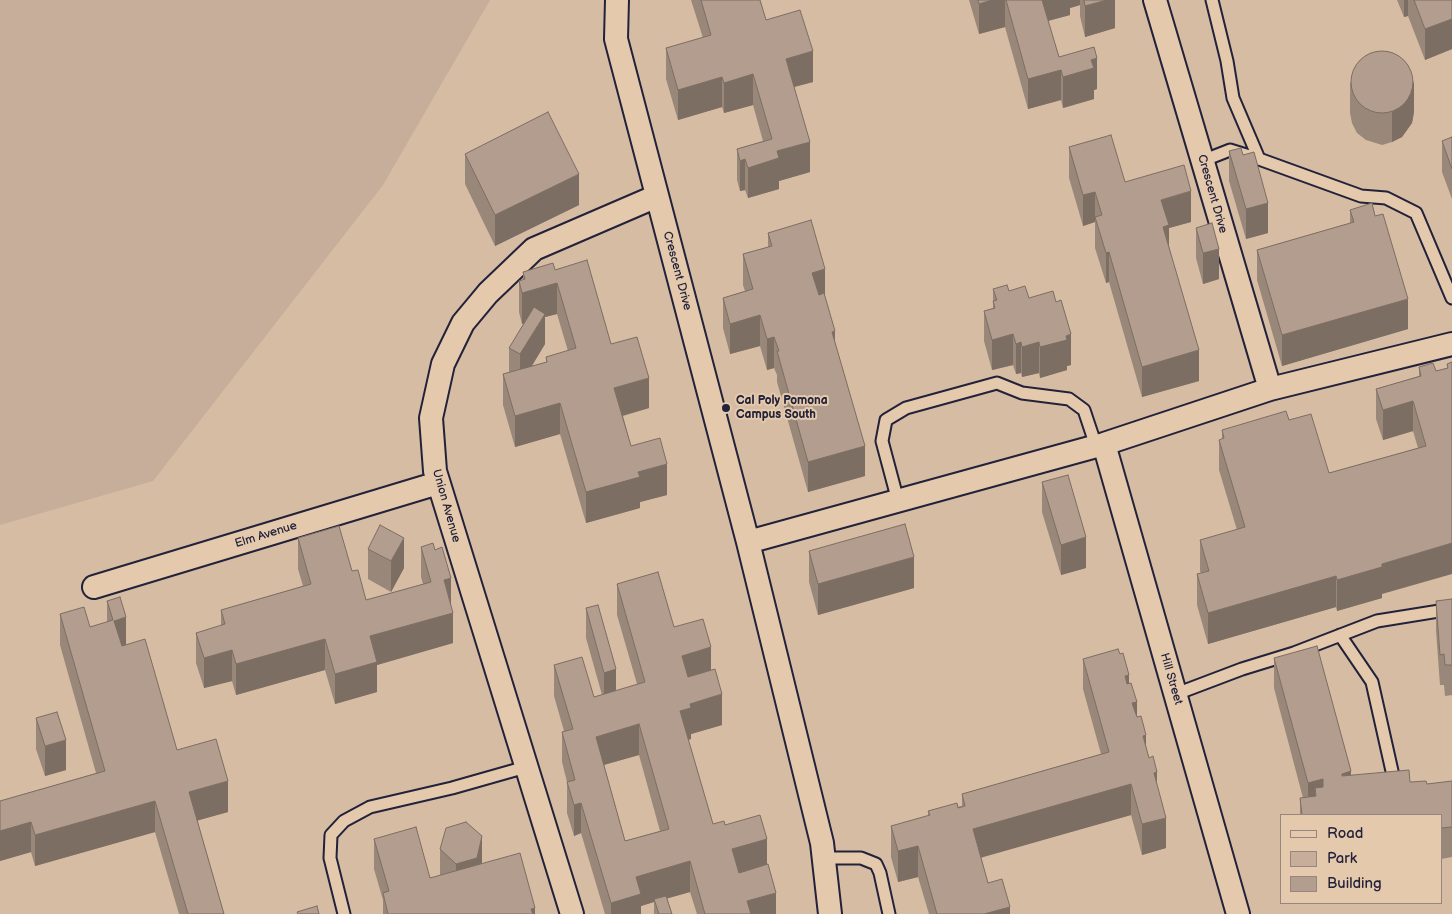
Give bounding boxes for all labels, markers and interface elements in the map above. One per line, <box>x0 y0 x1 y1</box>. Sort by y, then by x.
street label: Crescent Drive <box>1194 153 1230 235</box>
street label: Crescent Drive <box>660 230 694 312</box>
place label: Cal Poly Pomona Campus South <box>736 394 828 422</box>
marker: Cal Poly Pomona Campus South <box>720 402 732 414</box>
street label: Union Avenue <box>429 468 463 544</box>
street label: Elm Avenue <box>233 519 299 551</box>
street label: Hill Street <box>1157 651 1185 707</box>
legend <box>1280 814 1442 904</box>
text: Road <box>1327 824 1363 843</box>
text: Park <box>1327 849 1357 868</box>
text: Building <box>1327 874 1382 893</box>

